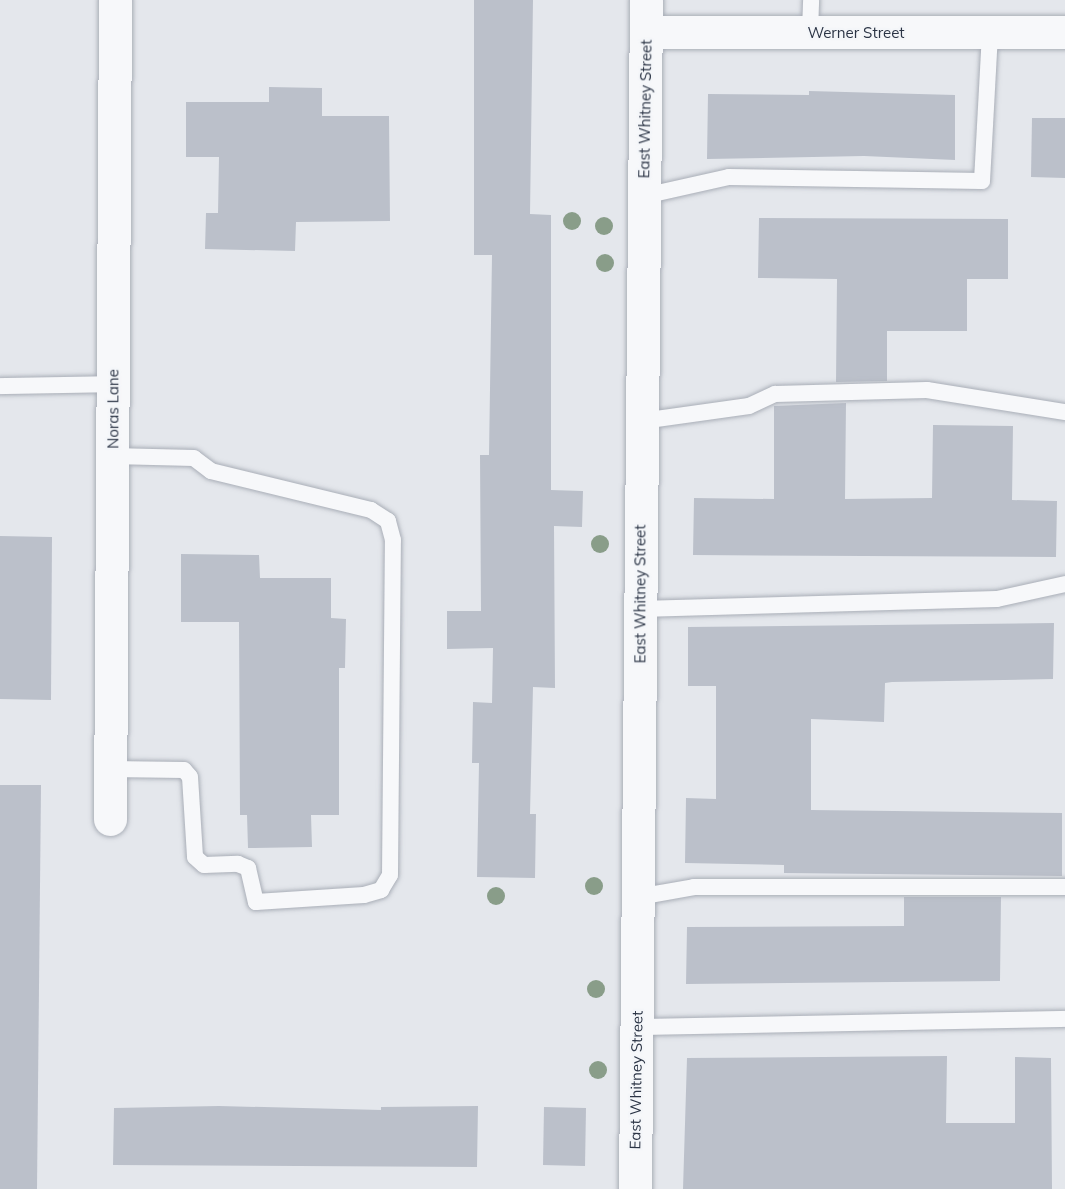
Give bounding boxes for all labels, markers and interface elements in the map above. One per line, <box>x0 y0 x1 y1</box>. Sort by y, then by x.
street label: Werner Street <box>807 24 905 42</box>
street label: East Whitney Street <box>635 39 655 179</box>
street label: Noras Lane <box>104 369 122 449</box>
street label: East Whitney Street <box>631 525 649 663</box>
street label: East Whitney Street <box>626 1010 646 1150</box>

